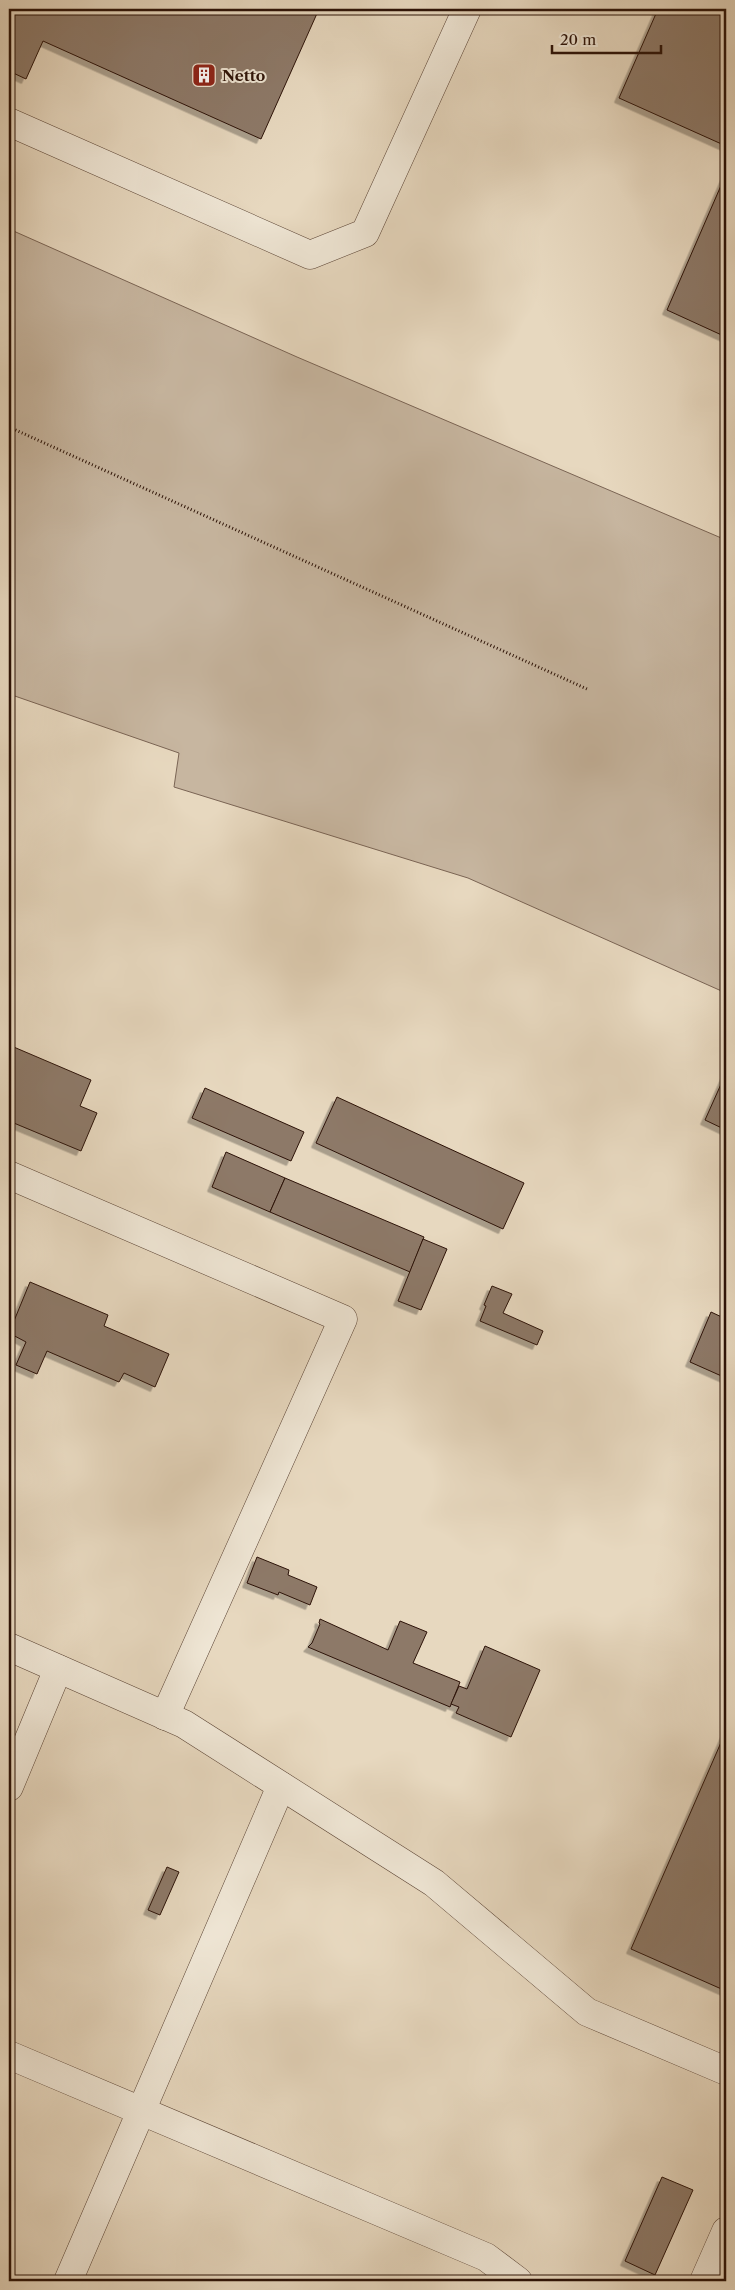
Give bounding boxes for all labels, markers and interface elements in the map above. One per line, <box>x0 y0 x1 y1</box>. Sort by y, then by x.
scale bar <box>552 22 661 54</box>
text: 20 m <box>560 30 596 49</box>
building icon: Netto <box>191 62 217 88</box>
place label: Netto <box>222 66 265 85</box>

